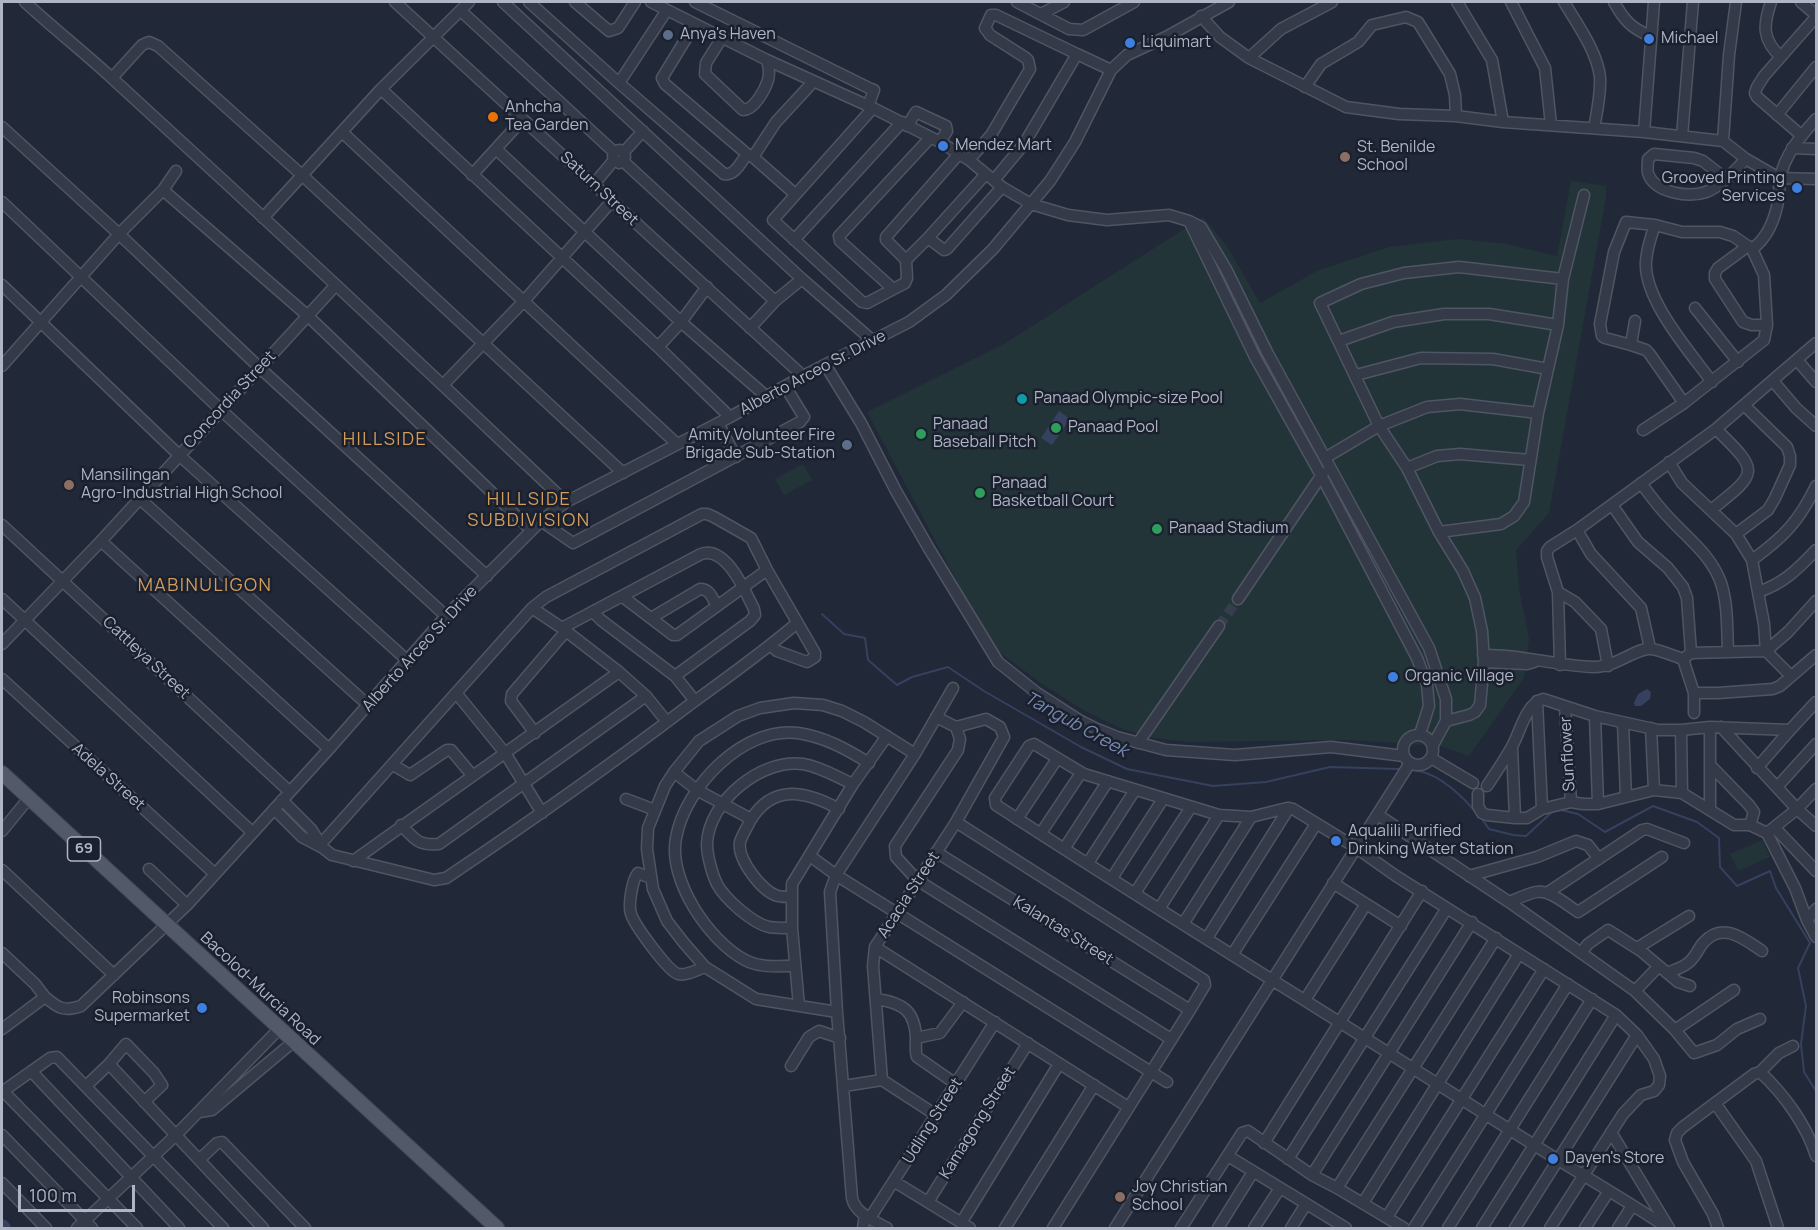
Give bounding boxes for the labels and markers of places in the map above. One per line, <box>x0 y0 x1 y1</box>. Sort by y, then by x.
place label: Anya's Haven <box>680 25 776 45</box>
marker: Anya's Haven <box>661 28 675 42</box>
place label: Michael <box>1661 29 1719 49</box>
marker: Michael <box>1642 32 1656 46</box>
place label: Liquimart <box>1142 33 1211 53</box>
marker: Liquimart <box>1123 36 1137 50</box>
place label: Anhcha Tea Garden <box>505 98 588 136</box>
marker: Anhcha Tea Garden <box>486 110 500 124</box>
place label: Mendez Mart <box>955 136 1052 156</box>
place label: St. Benilde School <box>1357 138 1435 176</box>
marker: Mendez Mart <box>936 139 950 153</box>
marker: St. Benilde School <box>1338 150 1352 164</box>
place label: Grooved Printing Services <box>1662 169 1785 207</box>
marker: Grooved Printing Services <box>1790 181 1804 195</box>
place label: Panaad Olympic-size Pool <box>1034 389 1223 409</box>
marker: Panaad Olympic-size Pool <box>1015 392 1029 406</box>
place label: Panaad Baseball Pitch <box>933 415 1036 453</box>
place label: Panaad Pool <box>1068 418 1158 438</box>
marker: Panaad Pool <box>1049 421 1063 435</box>
place label: Amity Volunteer Fire Brigade Sub-Station <box>685 426 835 464</box>
marker: Panaad Baseball Pitch <box>914 427 928 441</box>
marker: Amity Volunteer Fire Brigade Sub-Station <box>840 438 854 452</box>
place label: Mansilingan Agro-Industrial High School <box>81 466 282 504</box>
place label: Panaad Basketball Court <box>992 474 1114 512</box>
marker: Mansilingan Agro-Industrial High School <box>62 478 76 492</box>
marker: Panaad Basketball Court <box>973 486 987 500</box>
place label: Panaad Stadium <box>1169 519 1289 539</box>
marker: Panaad Stadium <box>1150 522 1164 536</box>
place label: Organic Village <box>1405 667 1514 687</box>
marker: Organic Village <box>1386 670 1400 684</box>
place label: Aqualili Purified Drinking Water Station <box>1348 822 1513 860</box>
marker: Aqualili Purified Drinking Water Station <box>1329 834 1343 848</box>
place label: Robinsons Supermarket <box>94 989 190 1027</box>
marker: Robinsons Supermarket <box>195 1001 209 1015</box>
place label: Dayen's Store <box>1565 1149 1664 1169</box>
marker: Dayen's Store <box>1546 1152 1560 1166</box>
place label: Joy Christian School <box>1132 1178 1228 1216</box>
marker: Joy Christian School <box>1113 1190 1127 1204</box>

